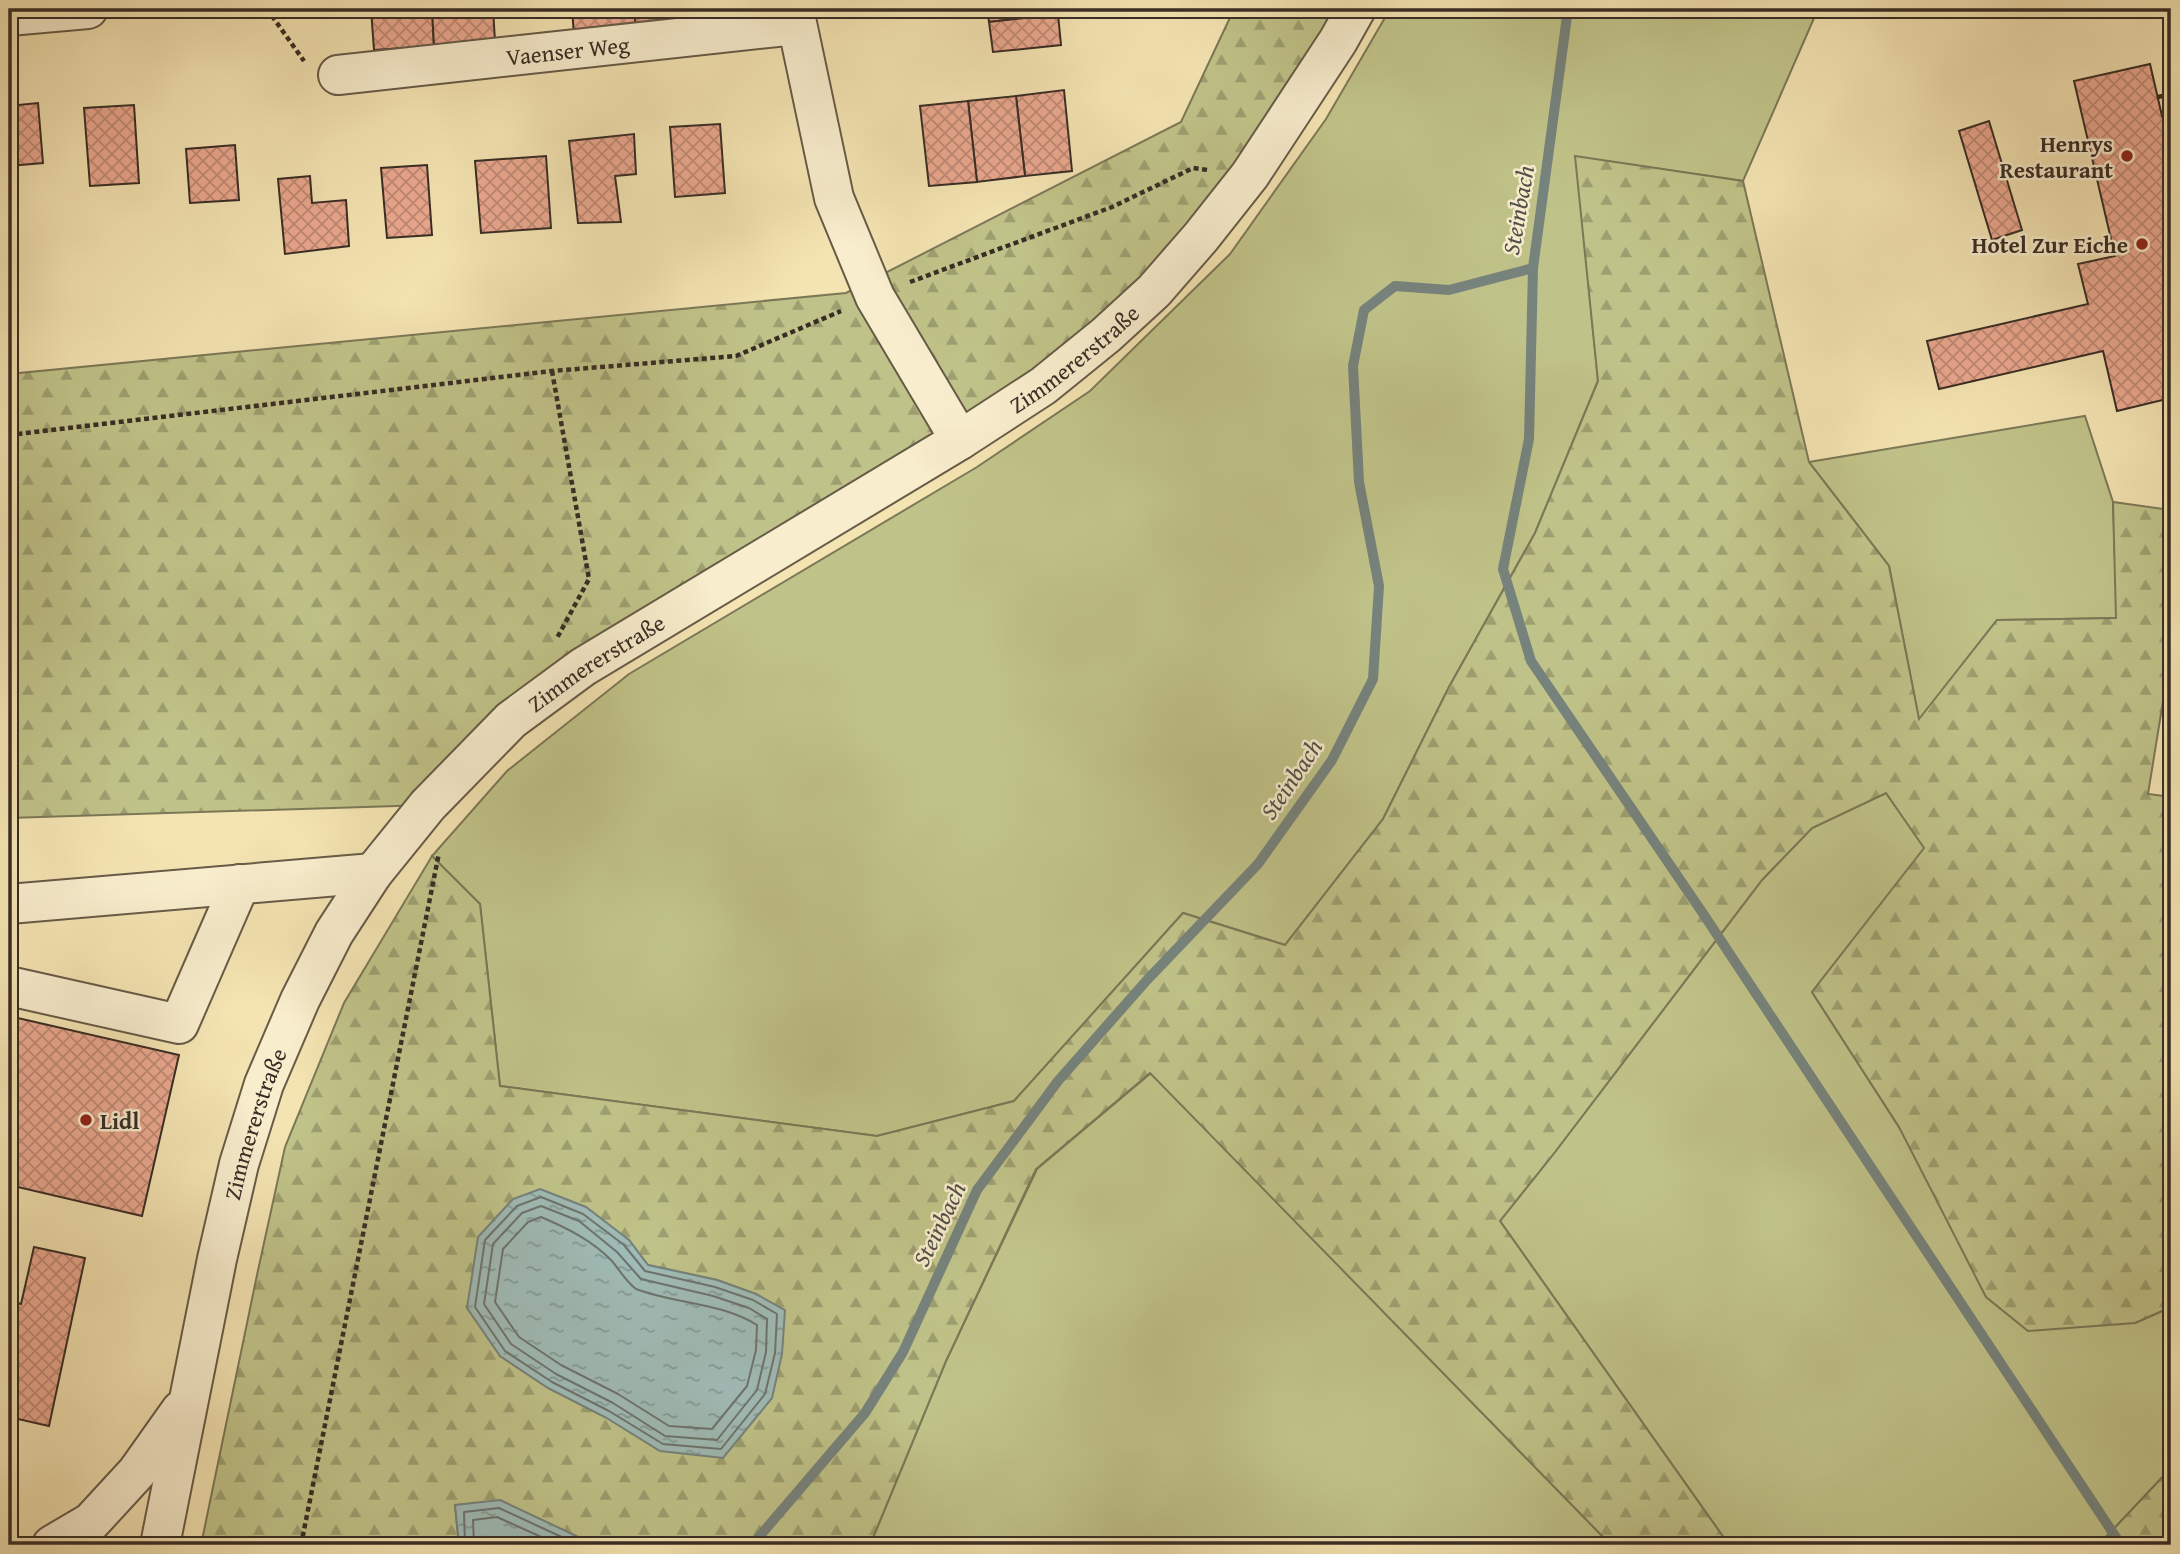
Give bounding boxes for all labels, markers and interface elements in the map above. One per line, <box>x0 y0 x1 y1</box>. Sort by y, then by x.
street label: Vaenser Weg <box>504 27 631 73</box>
place label: Henrys Restaurant <box>1999 127 2113 186</box>
marker: Henrys Restaurant <box>2119 148 2135 164</box>
water label: Steinbach <box>1493 162 1543 258</box>
place label: Hotel Zur Eiche <box>1972 228 2128 261</box>
marker: Hotel Zur Eiche <box>2134 236 2150 252</box>
street label: Zimmererstraße <box>1002 296 1146 420</box>
street label: Zimmererstraße <box>520 605 671 719</box>
water label: Steinbach <box>1251 732 1331 826</box>
street label: Zimmererstraße <box>215 1042 294 1203</box>
place label: Lidl <box>100 1104 139 1137</box>
marker: Lidl <box>78 1112 94 1128</box>
water label: Steinbach <box>903 1176 975 1272</box>

